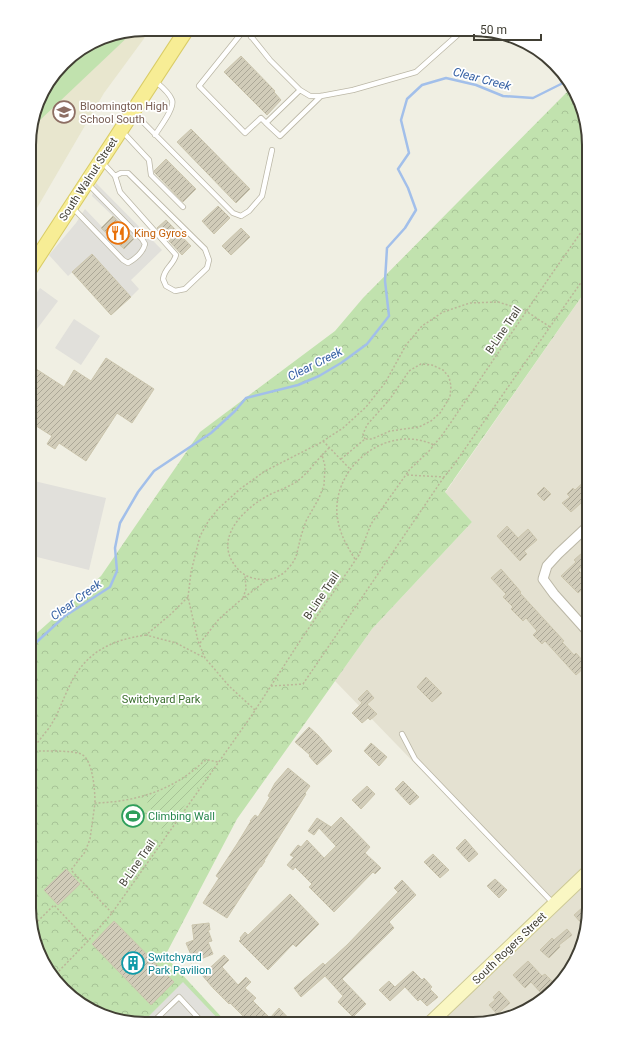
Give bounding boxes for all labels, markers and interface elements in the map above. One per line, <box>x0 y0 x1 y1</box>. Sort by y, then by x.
scale bar <box>474 16 541 42</box>
text: 50 m <box>480 23 507 37</box>
water label: Clear Creek <box>451 65 514 94</box>
school or university icon: Bloomington High School South <box>51 99 77 125</box>
place label: Bloomington High School South <box>80 100 168 126</box>
street label: South Walnut Street <box>57 135 120 223</box>
restaurant icon: King Gyros <box>105 220 131 246</box>
place label: King Gyros <box>134 227 187 240</box>
street label: B-Line Trail <box>483 304 524 356</box>
water label: Clear Creek <box>285 344 346 384</box>
street label: B-Line Trail <box>301 570 342 622</box>
water label: Clear Creek <box>48 576 105 623</box>
park label: Switchyard Park <box>122 693 201 706</box>
sports icon: Climbing Wall <box>120 803 146 829</box>
place label: Climbing Wall <box>148 810 215 823</box>
street label: B-Line Trail <box>117 837 158 889</box>
street label: South Rogers Street <box>470 910 549 987</box>
building icon: Switchyard Park Pavilion <box>120 950 146 976</box>
place label: Switchyard Park Pavilion <box>148 951 211 977</box>

